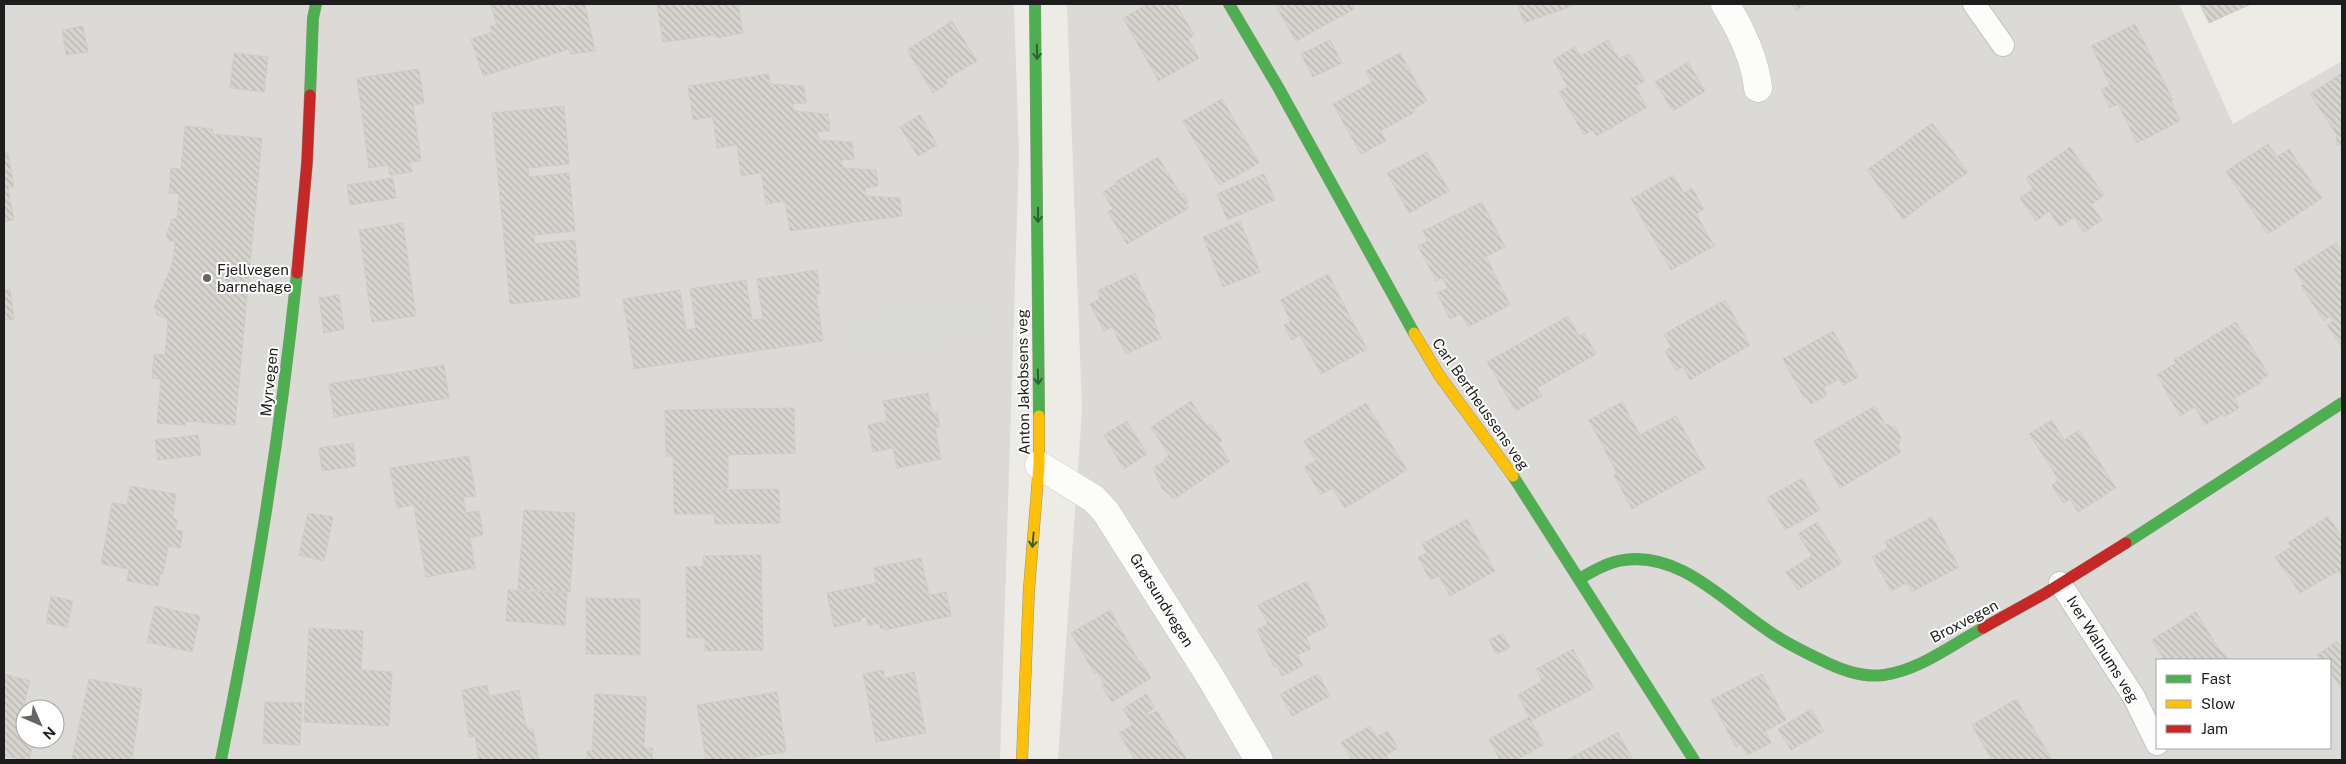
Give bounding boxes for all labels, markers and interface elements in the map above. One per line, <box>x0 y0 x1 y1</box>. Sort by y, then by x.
one-way arrow <box>1032 44 1042 60</box>
one-way arrow <box>1033 206 1043 223</box>
place label: Fjellvegen barnehage <box>217 261 292 295</box>
marker: Fjellvegen barnehage <box>201 272 213 284</box>
street label: Anton Jakobsens veg <box>1013 309 1033 455</box>
street label: Carl Bertheussens veg <box>1429 335 1533 473</box>
street label: Myrvegen <box>257 347 281 417</box>
one-way arrow <box>1034 369 1043 385</box>
one-way arrow <box>1028 531 1038 547</box>
street label: Grøtsundvegen <box>1126 550 1198 650</box>
street label: Iver Walnums veg <box>2063 593 2143 705</box>
street label: Broxvegen <box>1927 596 2001 646</box>
legend <box>2156 659 2331 749</box>
text: Fast <box>2201 670 2231 687</box>
text: Slow <box>2201 695 2236 712</box>
north arrow <box>15 699 65 749</box>
text: Jam <box>2201 720 2228 737</box>
text: N <box>40 724 59 743</box>

